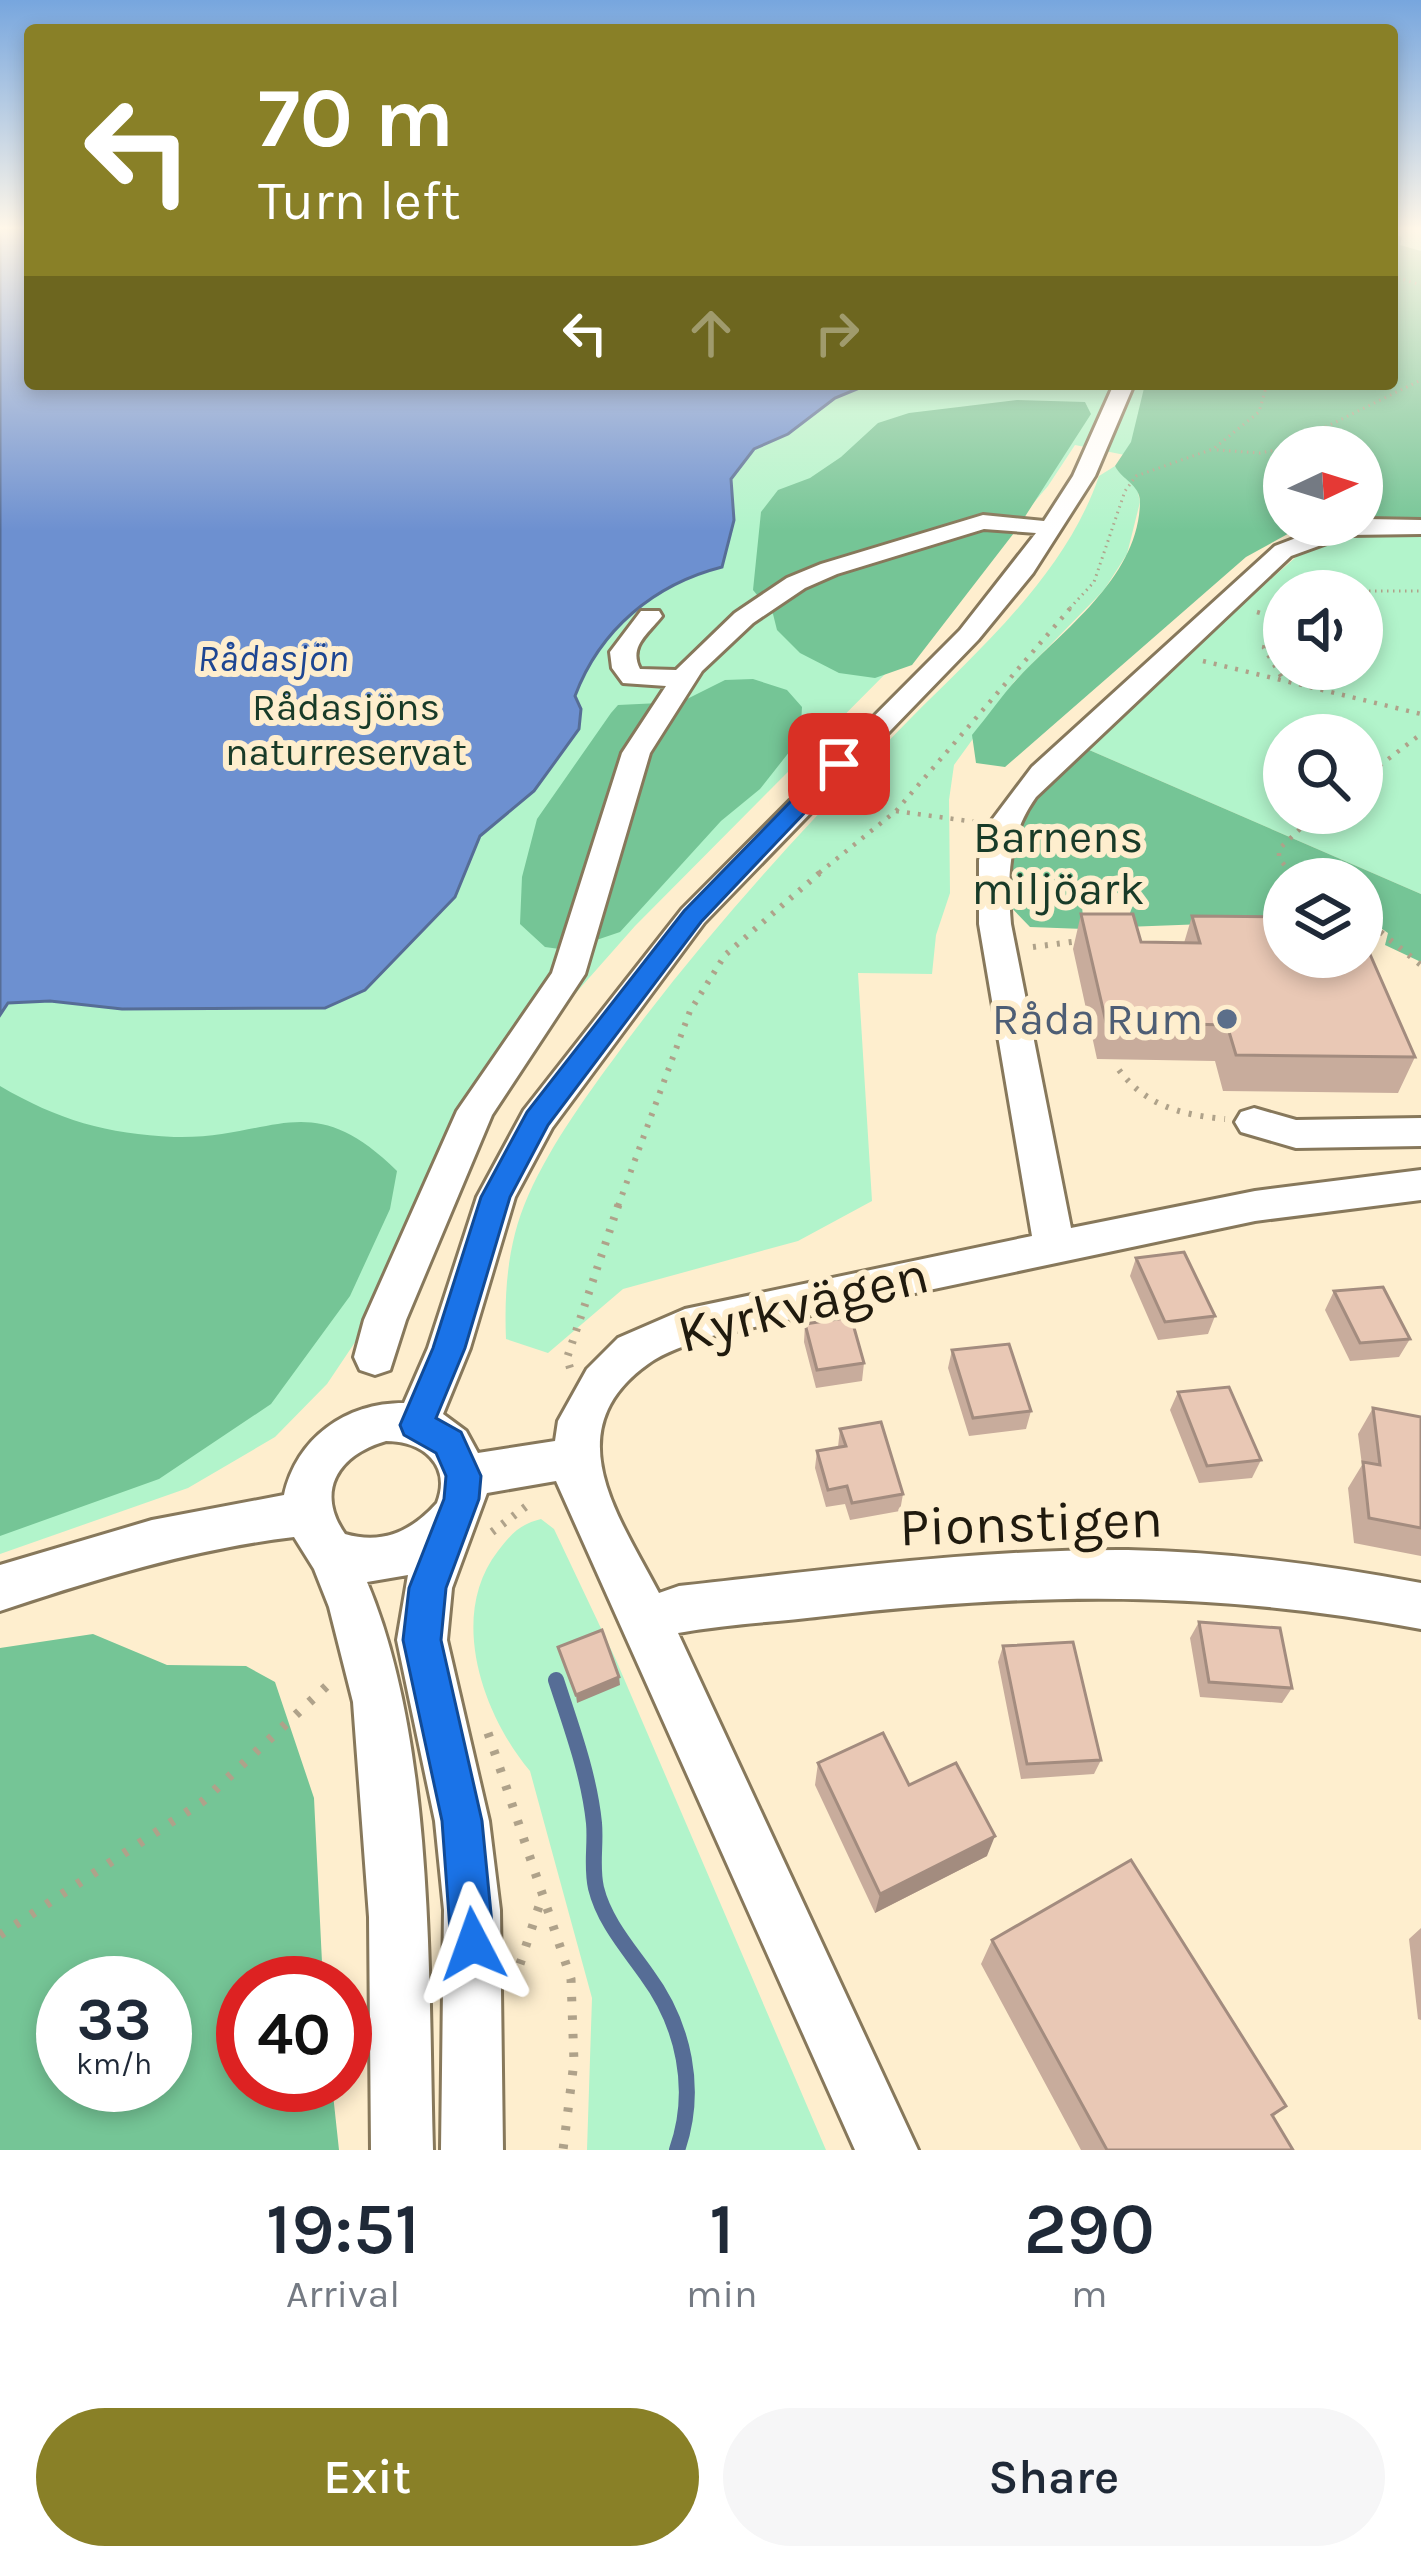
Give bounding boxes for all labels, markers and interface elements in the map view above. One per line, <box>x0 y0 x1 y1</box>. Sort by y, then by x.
text: 70 m <box>258 69 454 167</box>
icon: left <box>60 72 216 228</box>
text: Turn left <box>258 169 461 233</box>
icon: left <box>552 300 618 366</box>
icon: ahead <box>678 300 744 366</box>
icon: right <box>804 300 870 366</box>
north arrow <box>1263 426 1383 546</box>
map controls <box>1263 426 1383 978</box>
button: sound <box>1263 570 1383 690</box>
water label: Rådasjön <box>197 635 349 681</box>
park label: Rådasjöns naturreservat <box>225 684 467 775</box>
pin <box>788 713 890 815</box>
button: search <box>1263 714 1383 834</box>
icon: arrive <box>806 731 872 797</box>
park label: Barnens miljöark <box>971 811 1145 916</box>
button: layers <box>1263 858 1383 978</box>
place label: Råda Rum <box>992 993 1203 1045</box>
marker: Råda Rum <box>1214 1006 1240 1032</box>
street label: Kyrkvägen <box>671 1242 935 1366</box>
street label: Pionstigen <box>898 1486 1164 1560</box>
position arrow <box>410 1881 536 2007</box>
speed limit sign: 40 <box>216 1956 372 2112</box>
text: 33 <box>77 1984 151 2054</box>
text: km/h <box>76 2046 152 2082</box>
text: 19:51 <box>266 2187 420 2271</box>
text: 1 <box>709 2187 734 2271</box>
text: 290 <box>1024 2187 1155 2271</box>
text: Arrival <box>286 2271 400 2317</box>
text: min <box>686 2271 758 2317</box>
text: m <box>1071 2271 1108 2317</box>
button: Exit <box>36 2408 699 2546</box>
button: Share <box>723 2408 1385 2546</box>

